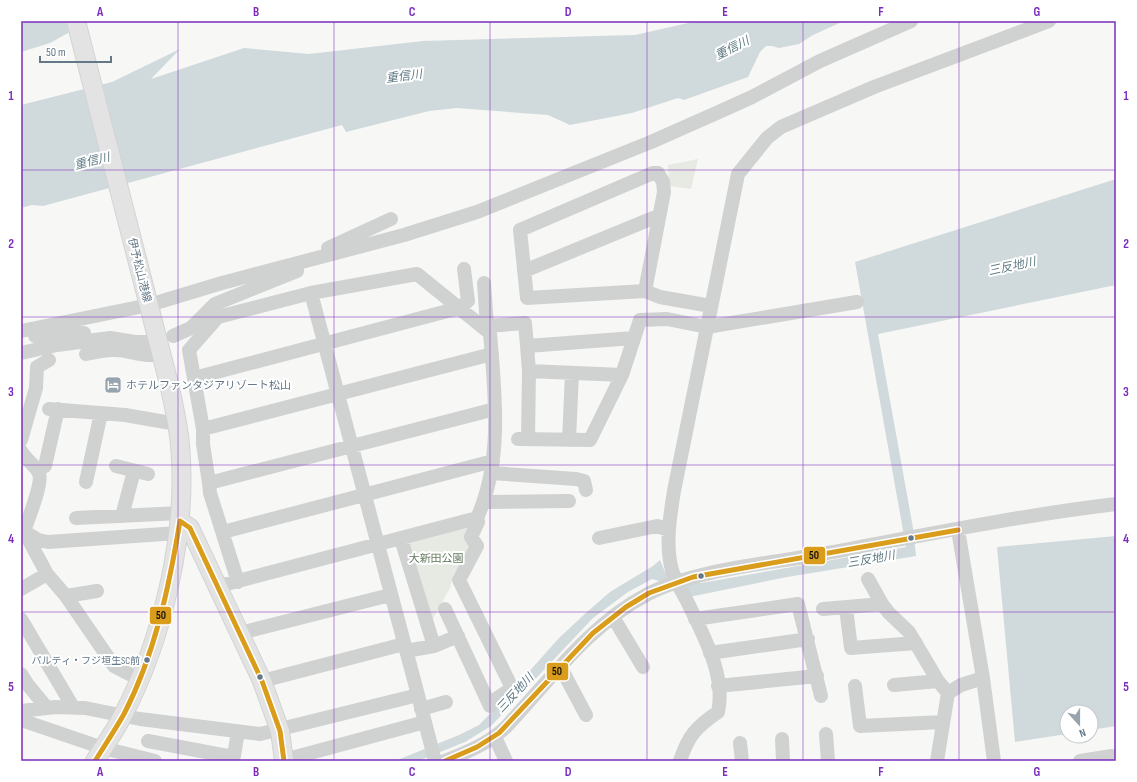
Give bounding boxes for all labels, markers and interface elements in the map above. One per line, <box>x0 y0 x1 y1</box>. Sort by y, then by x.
text: A <box>96 4 104 20</box>
text: B <box>253 4 259 20</box>
text: C <box>409 4 416 20</box>
text: D <box>565 4 572 20</box>
text: E <box>722 4 728 20</box>
text: F <box>878 4 884 20</box>
text: G <box>1034 4 1041 20</box>
water label: 重信川 <box>713 33 753 63</box>
scale bar <box>40 38 111 64</box>
text: 50 m <box>46 45 66 60</box>
water label: 重信川 <box>385 67 425 86</box>
text: 1 <box>8 88 14 104</box>
text: 1 <box>1123 88 1129 104</box>
water label: 重信川 <box>73 149 113 173</box>
text: 2 <box>8 236 14 252</box>
text: 2 <box>1123 236 1129 252</box>
street label: 伊予松山港線 <box>125 237 154 304</box>
water label: 三反地川 <box>987 254 1039 279</box>
hotel icon: ホテルファンタジアリゾート松山 <box>103 375 123 395</box>
place label: ホテルファンタジアリゾート松山 <box>126 379 291 392</box>
text: 3 <box>8 384 14 400</box>
text: 3 <box>1123 384 1129 400</box>
text: 4 <box>8 531 14 547</box>
text: 4 <box>1123 531 1129 547</box>
unlabelled marker <box>906 533 916 543</box>
line badge: 50 <box>803 546 826 565</box>
water label: 三反地川 <box>846 548 898 571</box>
text: 50 <box>809 549 819 562</box>
park label: 大新田公園 <box>409 552 464 565</box>
unlabelled marker <box>696 571 706 581</box>
line badge: 50 <box>149 606 172 625</box>
text: 50 <box>156 609 166 622</box>
place label: パルティ・フジ垣生SC前 <box>31 655 140 667</box>
marker: パルティ・フジ垣生SC前 <box>142 655 152 665</box>
line badge: 50 <box>546 662 569 681</box>
text: 50 <box>552 665 562 678</box>
water label: 三反地川 <box>494 669 539 716</box>
unlabelled marker <box>255 672 265 682</box>
text: 5 <box>8 679 14 695</box>
text: 5 <box>1123 679 1129 695</box>
north arrow <box>1059 704 1099 744</box>
text: N <box>1077 726 1087 740</box>
text: A <box>96 764 104 780</box>
text: B <box>253 764 259 780</box>
text: C <box>409 764 416 780</box>
text: D <box>565 764 572 780</box>
text: E <box>722 764 728 780</box>
text: F <box>878 764 884 780</box>
text: G <box>1034 764 1041 780</box>

